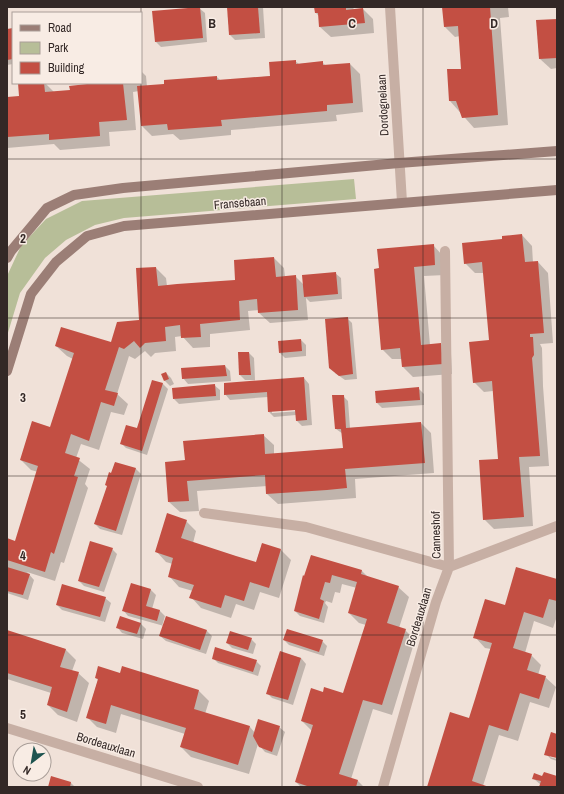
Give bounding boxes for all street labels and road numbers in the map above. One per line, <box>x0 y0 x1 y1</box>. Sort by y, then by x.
street label: Dordognelaan <box>373 74 393 136</box>
street label: Fransebaan <box>213 193 267 213</box>
street label: Canneshof <box>428 511 444 559</box>
street label: Bordeauxlaan <box>402 586 436 648</box>
street label: Bordeauxlaan <box>75 728 137 762</box>

